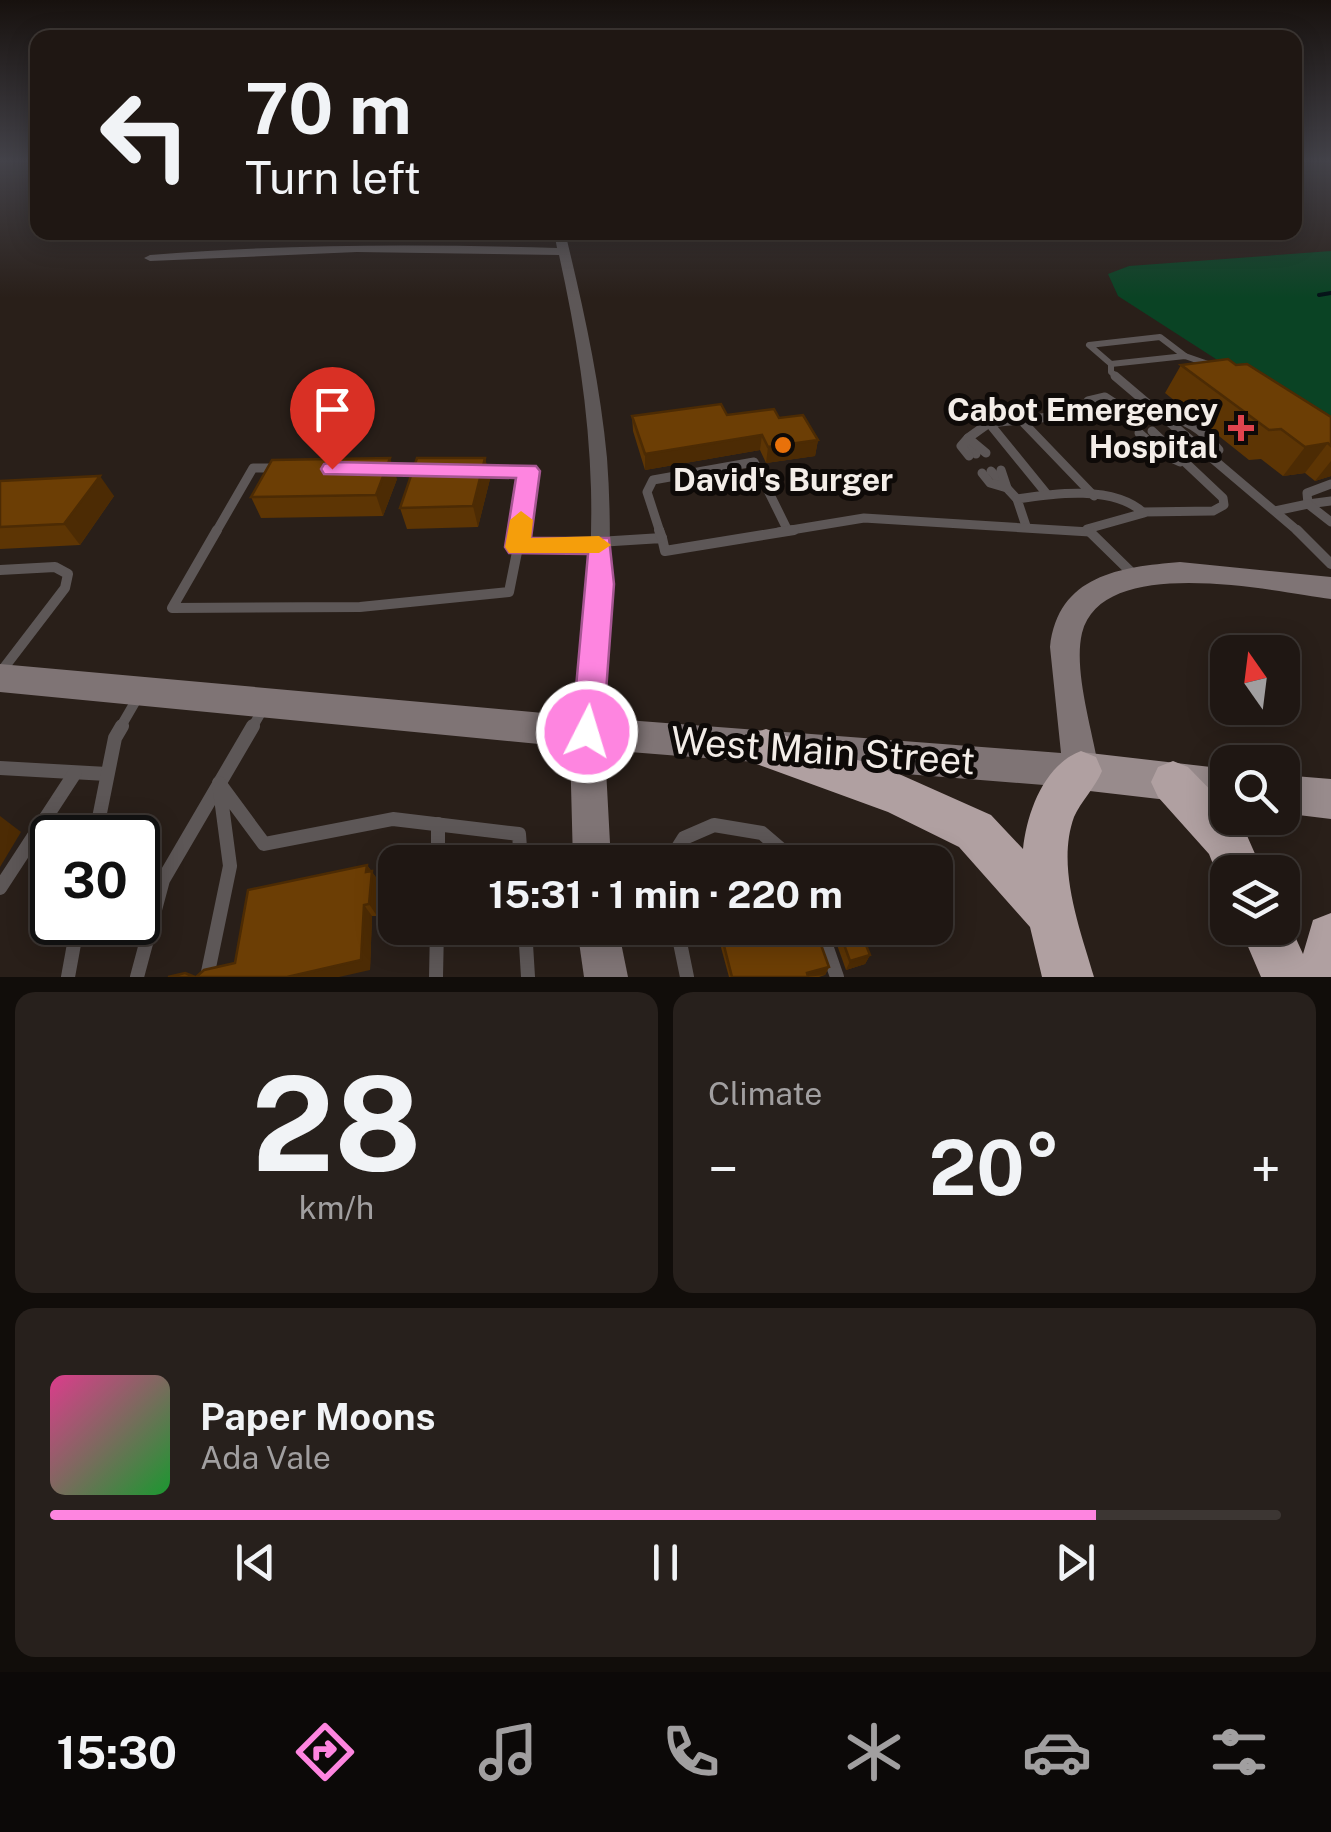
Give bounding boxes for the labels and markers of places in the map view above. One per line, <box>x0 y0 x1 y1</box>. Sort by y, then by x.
pin <box>290 367 375 470</box>
place label: Cabot Emergency Hospital <box>947 391 1218 465</box>
marker: Cabot Emergency Hospital <box>1228 415 1254 441</box>
marker: David's Burger <box>772 434 794 456</box>
place label: David's Burger <box>673 461 893 498</box>

